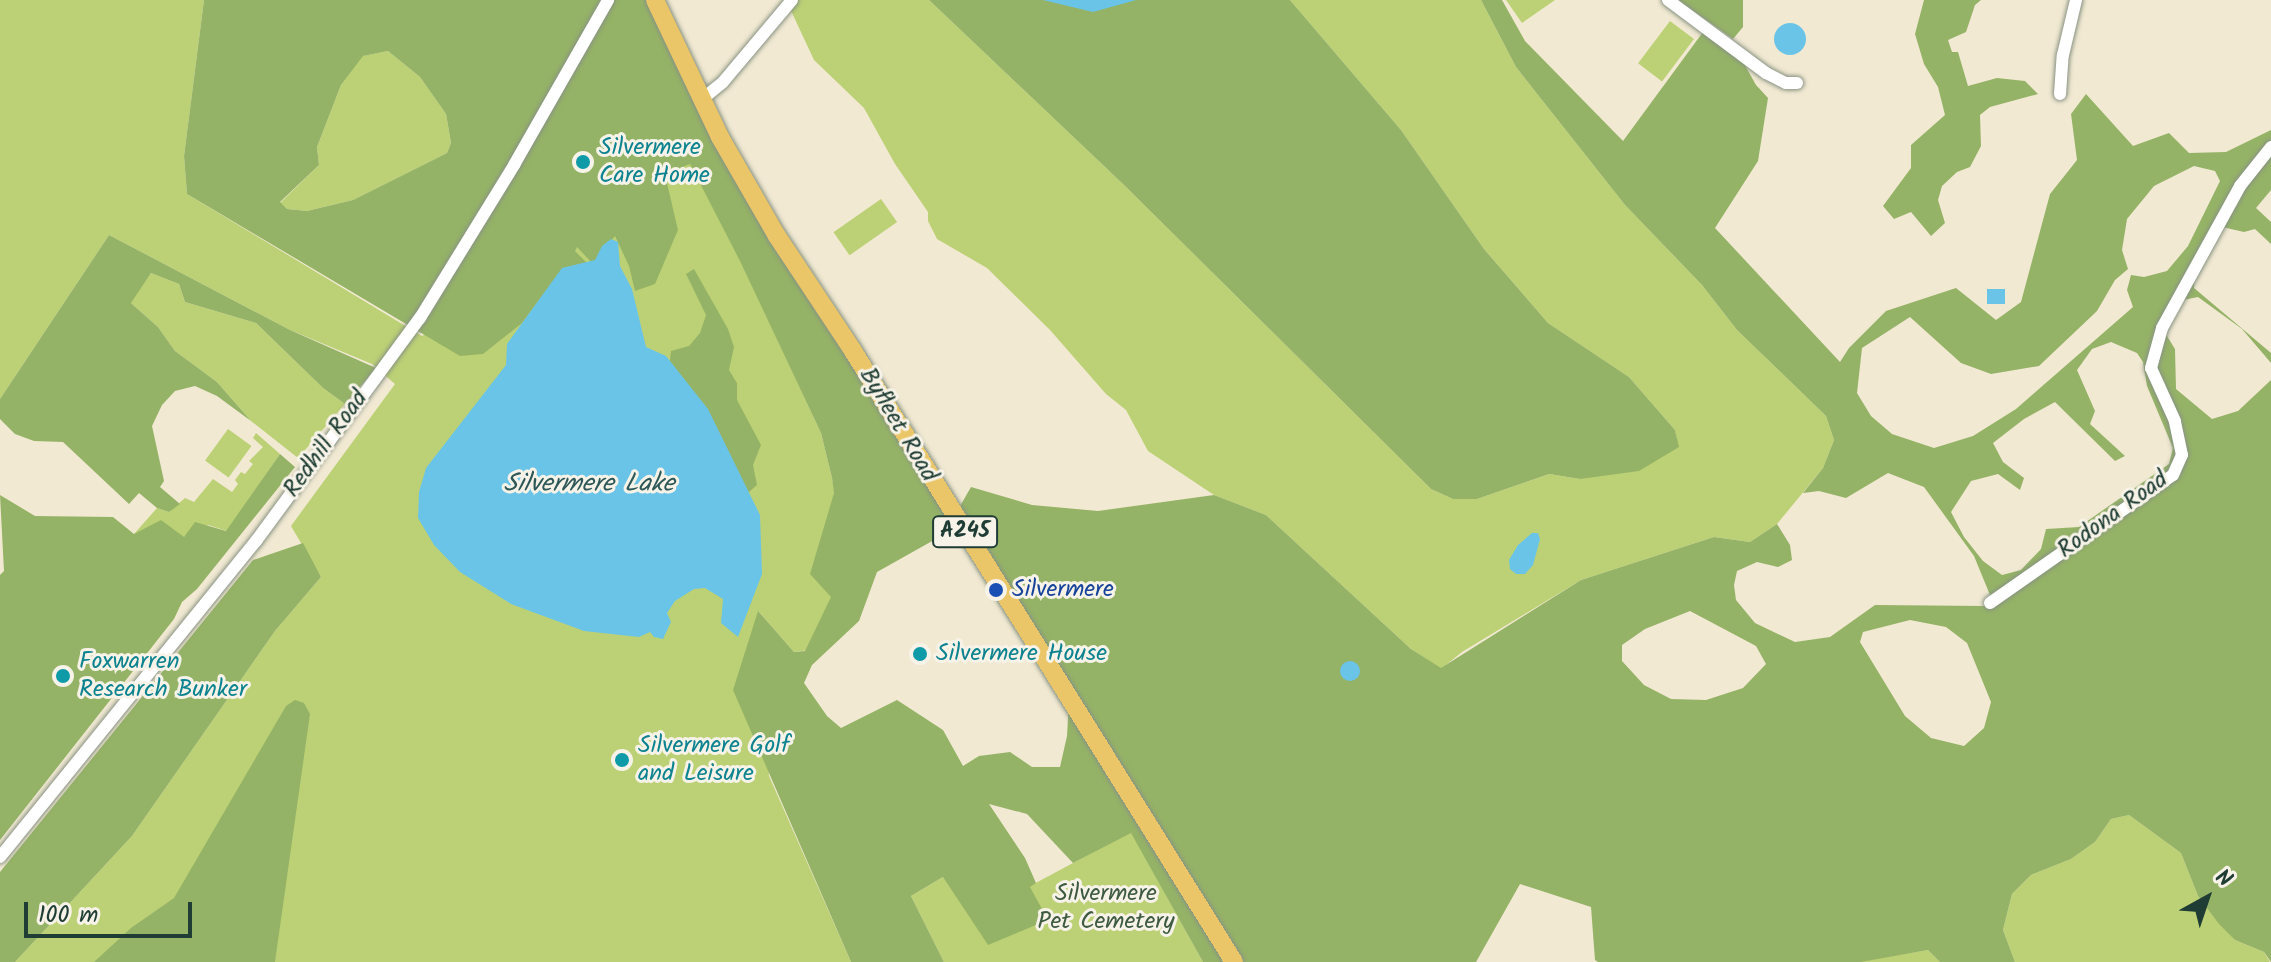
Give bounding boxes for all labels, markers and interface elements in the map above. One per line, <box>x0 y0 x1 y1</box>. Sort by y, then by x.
place label: Silvermere Care Home <box>599 134 710 190</box>
marker: Silvermere Care Home <box>574 153 592 171</box>
street label: Byfleet Road <box>853 363 943 487</box>
street label: Redhill Road <box>278 385 374 503</box>
street label: Rodona Road <box>2052 465 2174 565</box>
water label: Silvermere Lake <box>503 469 675 501</box>
road number: A245 <box>931 514 999 550</box>
place label: Silvermere <box>1012 576 1114 604</box>
marker: Silvermere <box>987 581 1005 599</box>
place label: Silvermere House <box>936 640 1107 668</box>
marker: Silvermere House <box>911 645 929 663</box>
place label: Foxwarren Research Bunker <box>79 648 247 704</box>
marker: Foxwarren Research Bunker <box>54 667 72 685</box>
place label: Silvermere Golf and Leisure <box>638 732 790 788</box>
marker: Silvermere Golf and Leisure <box>613 751 631 769</box>
north arrow <box>2167 858 2247 938</box>
text: N <box>2206 861 2239 897</box>
park label: Silvermere Pet Cemetery <box>1037 880 1175 936</box>
scale bar <box>28 886 196 936</box>
text: 100 m <box>38 896 98 935</box>

